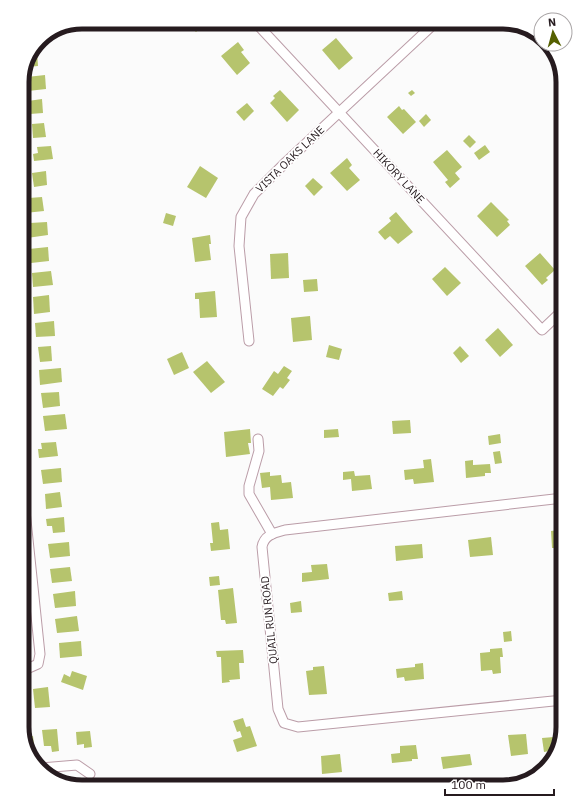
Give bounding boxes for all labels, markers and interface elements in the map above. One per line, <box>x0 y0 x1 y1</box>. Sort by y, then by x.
north arrow <box>533 12 573 52</box>
text: N <box>547 15 557 29</box>
street label: VISTA OAKS LANE <box>253 123 327 195</box>
street label: HIKORY LANE <box>370 146 428 206</box>
street label: QUAIL RUN ROAD <box>257 575 281 665</box>
scale bar <box>445 771 554 797</box>
text: 100 m <box>451 777 486 792</box>

